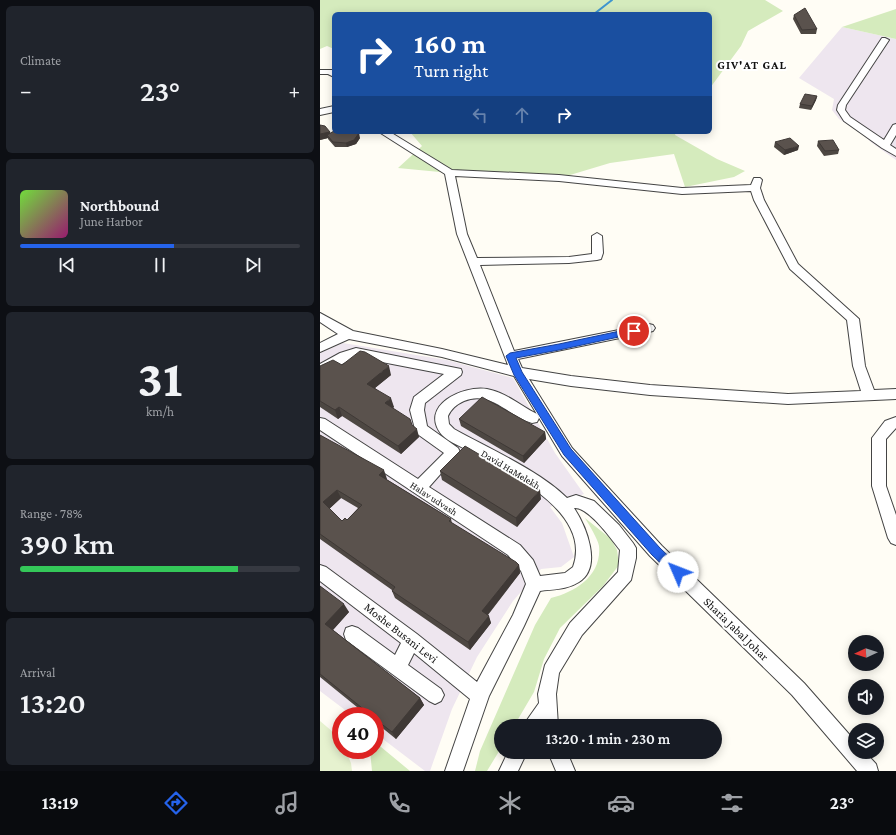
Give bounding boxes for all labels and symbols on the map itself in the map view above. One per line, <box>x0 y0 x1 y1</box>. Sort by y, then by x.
district label: GIV'AT GAL <box>717 58 787 72</box>
pin <box>617 314 651 348</box>
street label: David HaMelekh <box>479 448 543 492</box>
street label: Halav udvash <box>408 479 460 518</box>
position arrow <box>657 551 699 593</box>
street label: Sharia Jabal Johar <box>701 595 772 664</box>
street label: Moshe Busani Levi <box>361 600 441 666</box>
north arrow <box>848 635 884 671</box>
speed limit sign: 40 <box>332 707 384 759</box>

